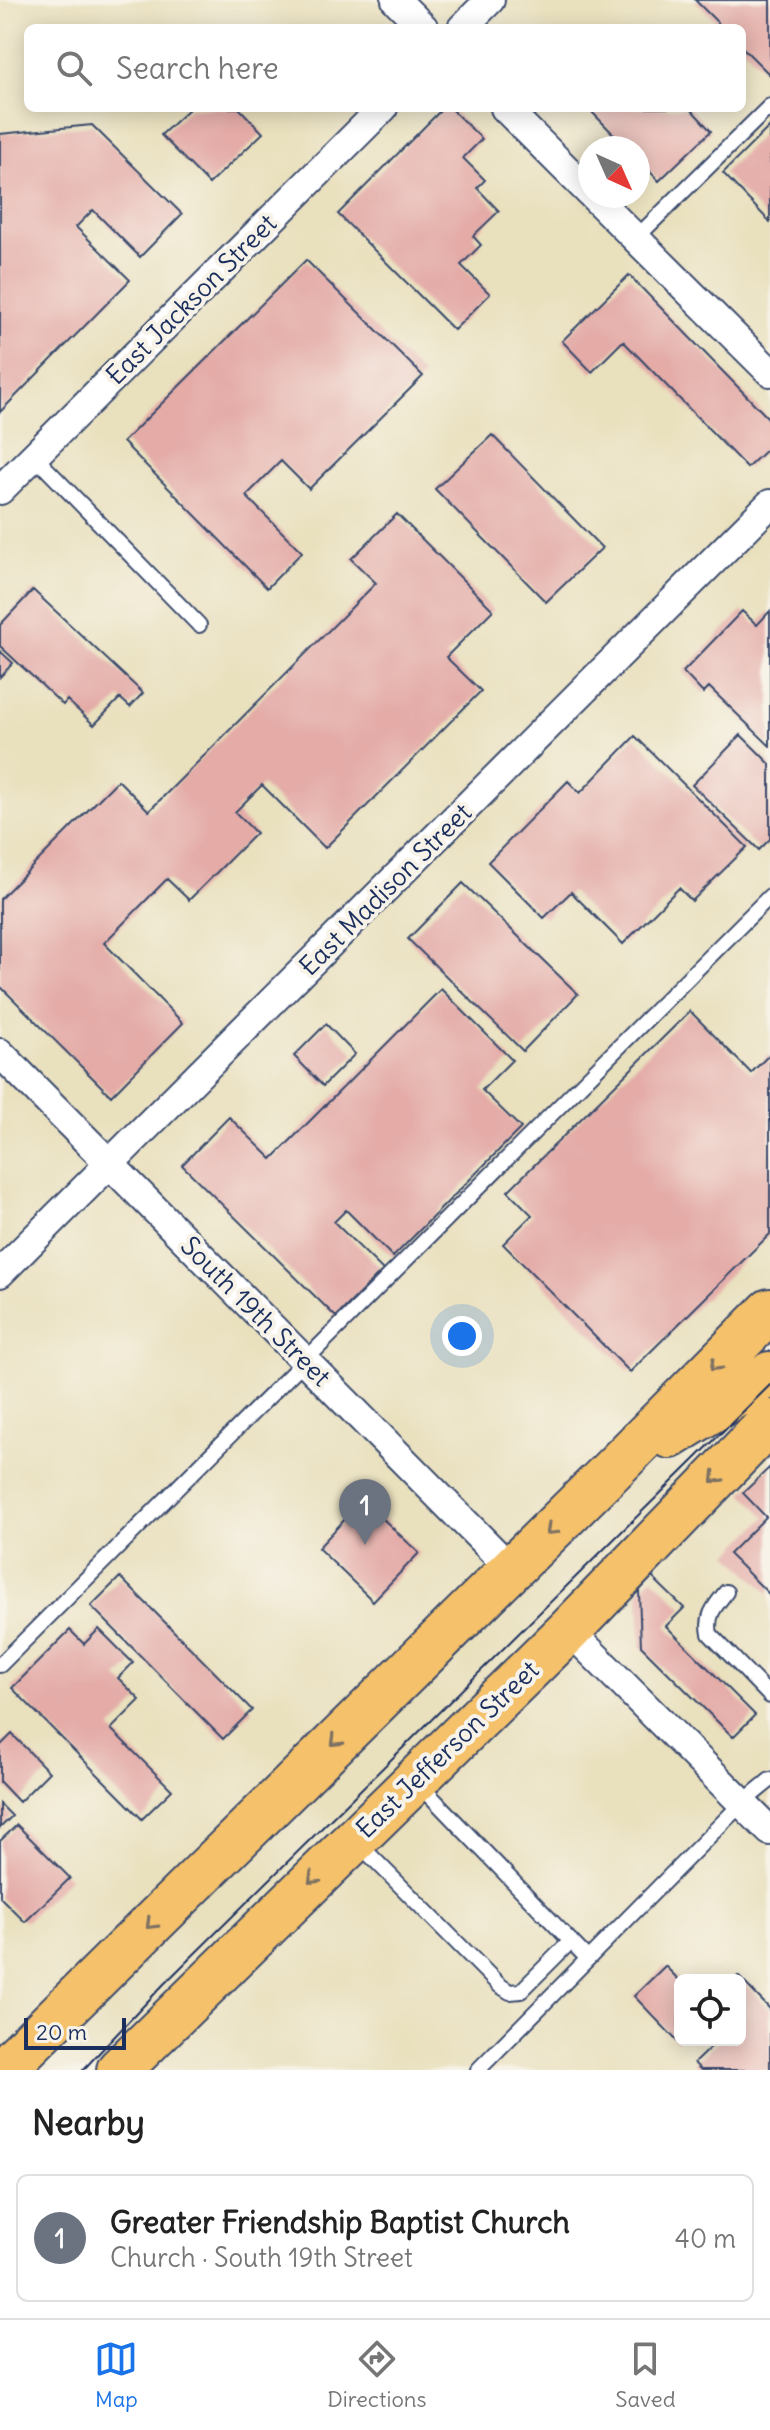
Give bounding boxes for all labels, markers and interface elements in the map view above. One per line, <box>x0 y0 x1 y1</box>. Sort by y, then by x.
search box <box>24 24 746 112</box>
icon: search <box>52 46 96 90</box>
text: Search here <box>116 49 279 87</box>
north arrow <box>578 136 650 208</box>
street label: East Jackson Street <box>99 207 283 391</box>
street label: East Madison Street <box>292 796 478 982</box>
street label: South 19th Street <box>174 1229 338 1393</box>
your location <box>442 1316 482 1356</box>
one-way arrow <box>710 1357 724 1371</box>
one-way arrow <box>711 1469 725 1483</box>
pin: 1 <box>339 1479 391 1545</box>
one-way arrow <box>546 1521 560 1535</box>
street label: East Jefferson Street <box>349 1653 546 1845</box>
one-way arrow <box>331 1732 345 1747</box>
one-way arrow <box>308 1870 322 1884</box>
one-way arrow <box>146 1915 160 1929</box>
map controls <box>674 1974 746 2046</box>
button: locate <box>674 1974 746 2046</box>
scale bar <box>24 2014 126 2050</box>
text: 20 m <box>36 2018 87 2046</box>
text: Nearby <box>32 2101 145 2144</box>
text: Greater Friendship Baptist Church <box>110 2203 570 2241</box>
text: 1 <box>55 2222 65 2255</box>
text: 40 m <box>675 2222 736 2255</box>
text: Church · South 19th Street <box>110 2241 413 2274</box>
tab: Map <box>94 2337 138 2413</box>
tab: Directions <box>327 2337 427 2413</box>
tab: Saved <box>615 2337 676 2413</box>

